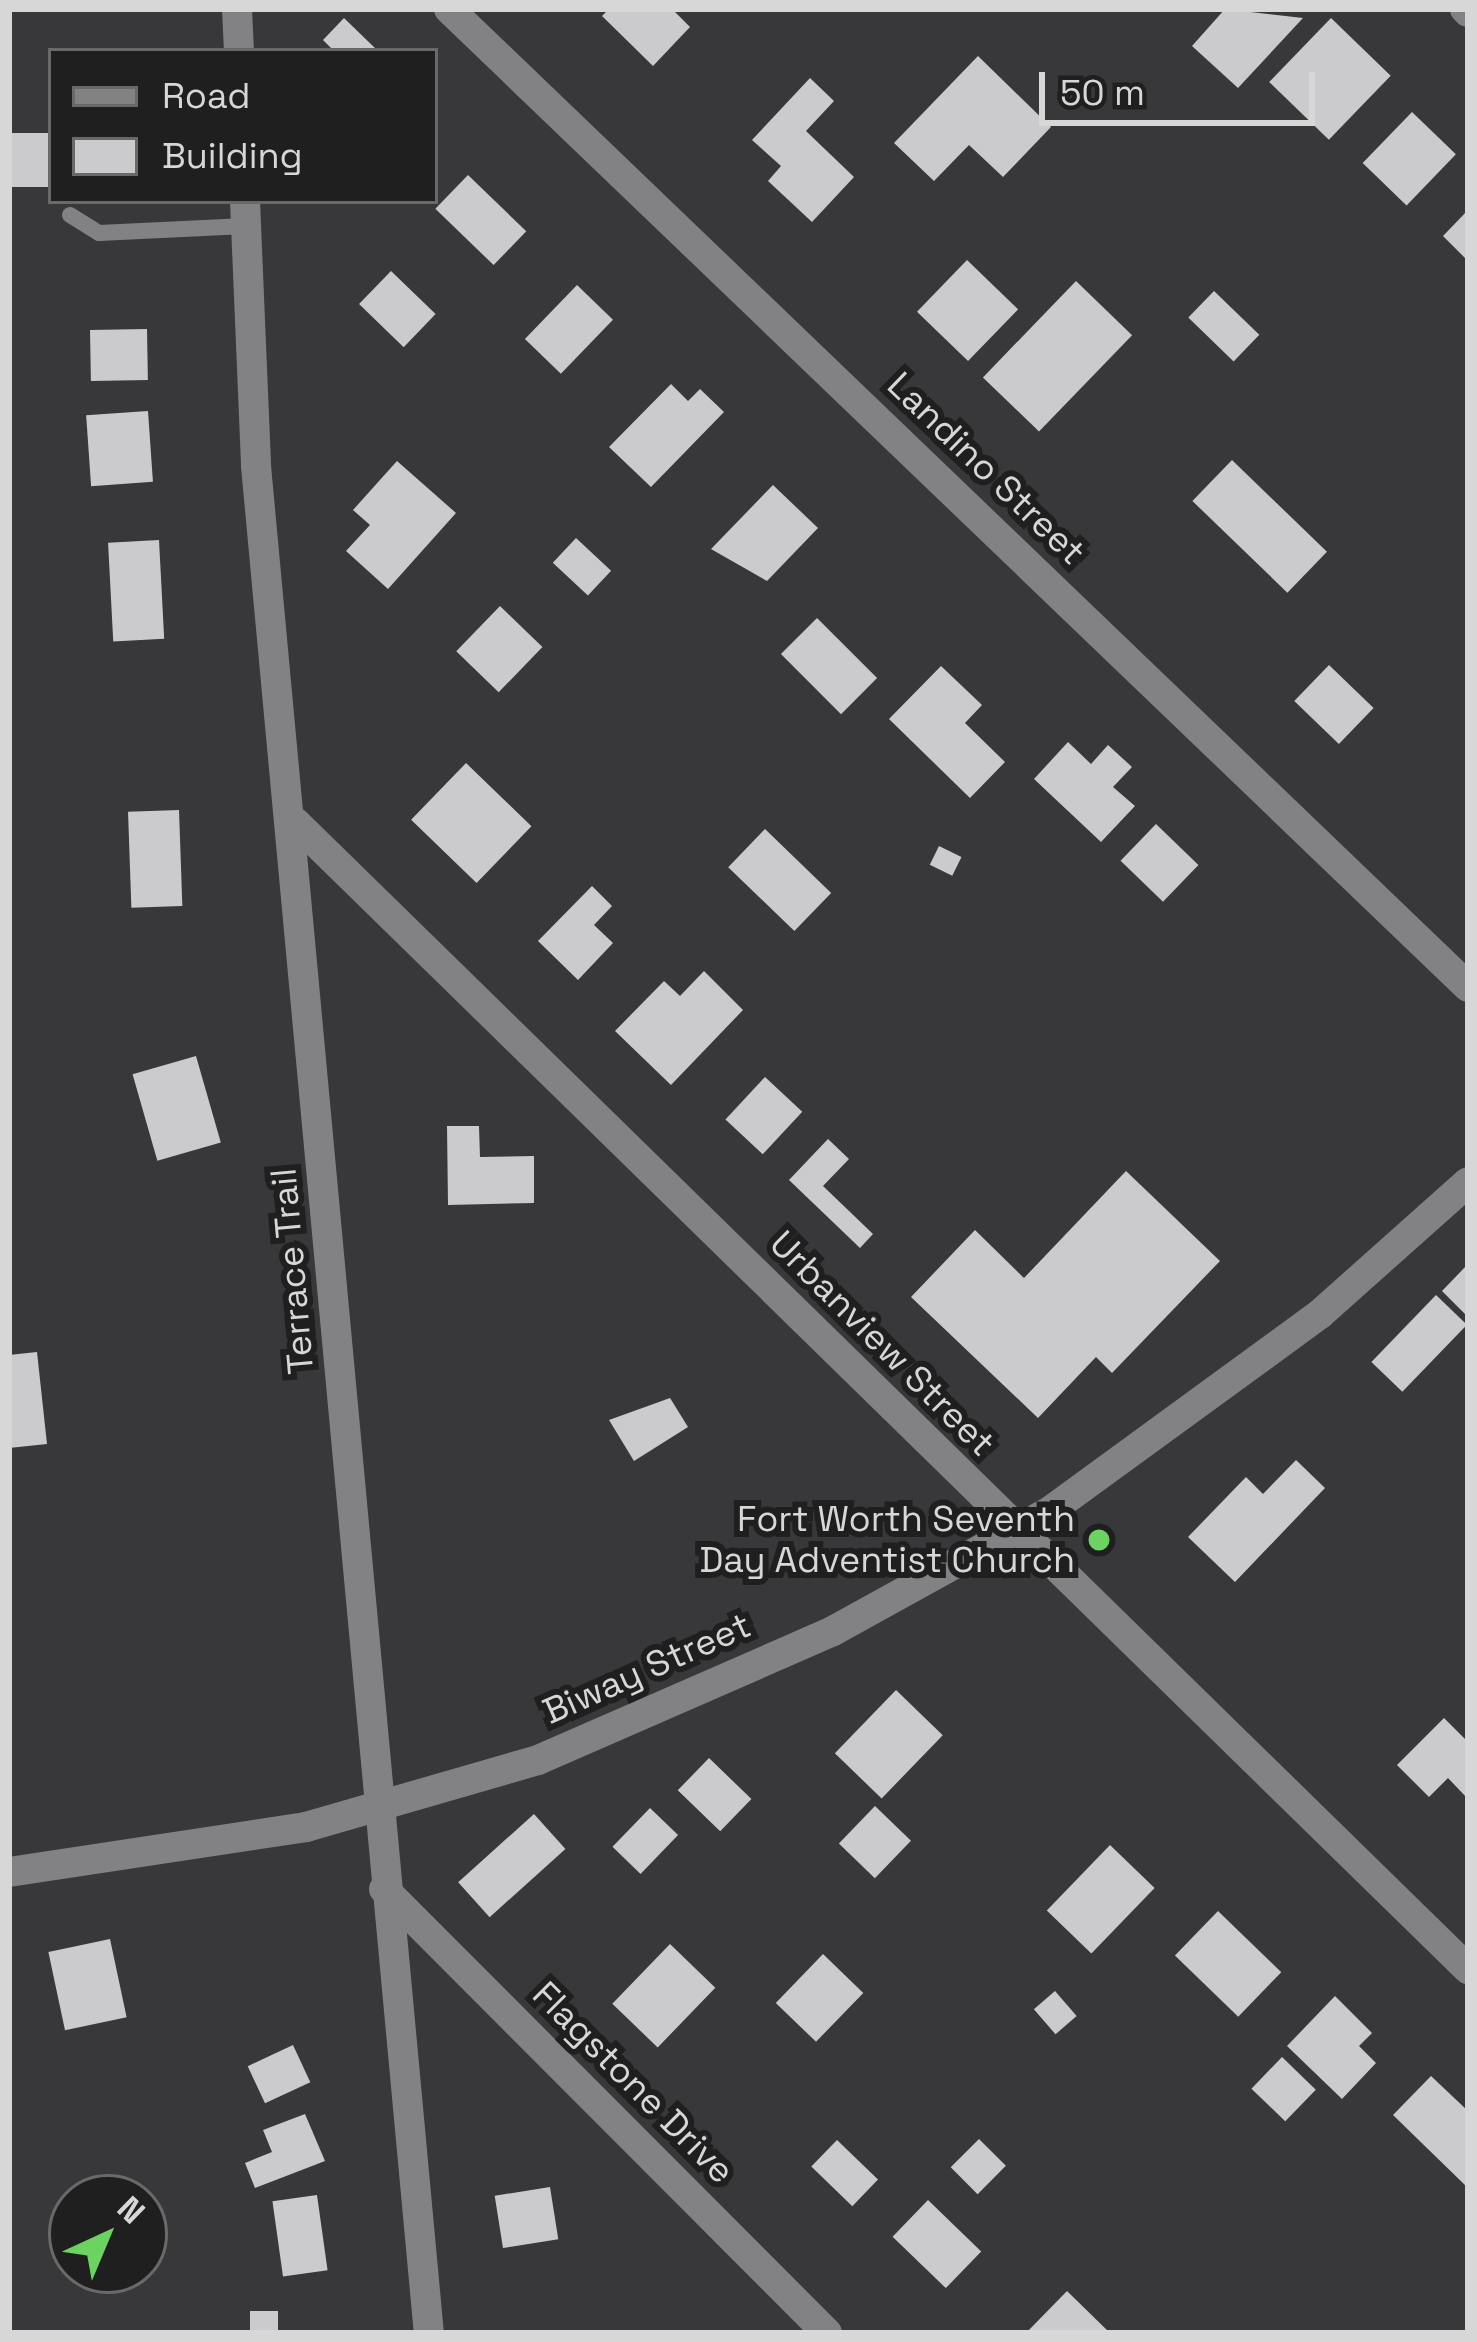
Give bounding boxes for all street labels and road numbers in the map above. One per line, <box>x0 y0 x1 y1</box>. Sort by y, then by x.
street label: Landino Street <box>878 364 1094 574</box>
street label: Terrace Trail <box>262 1166 324 1376</box>
street label: Urbanview Street <box>761 1223 1003 1465</box>
street label: Biway Street <box>536 1604 758 1734</box>
street label: Flagstone Drive <box>523 1973 743 2193</box>

